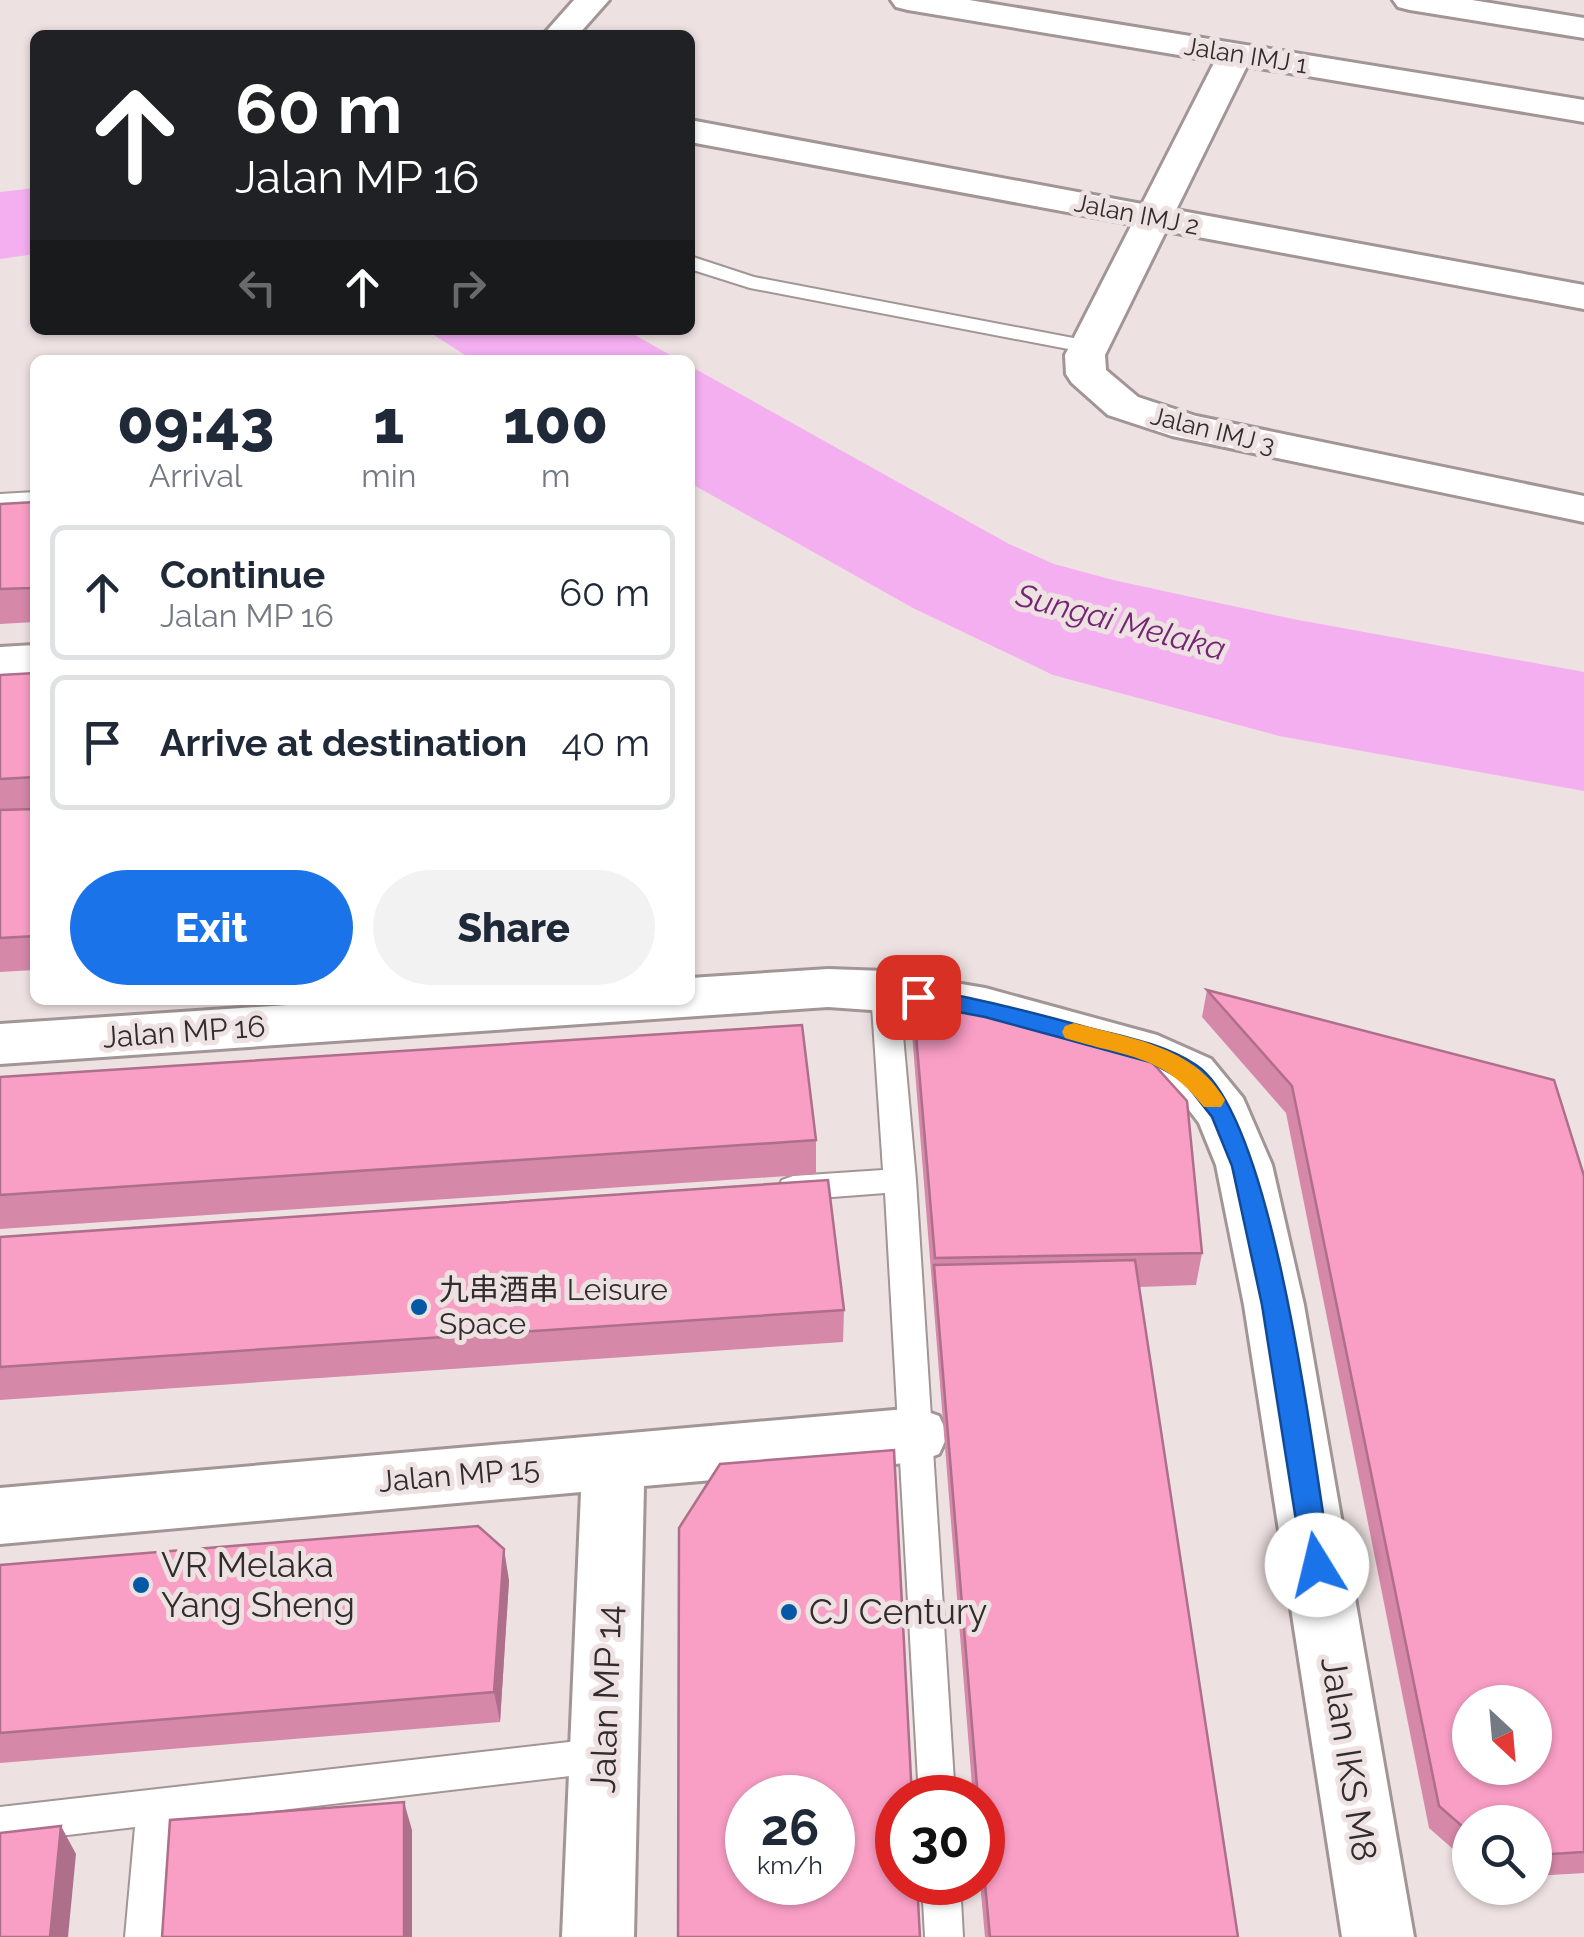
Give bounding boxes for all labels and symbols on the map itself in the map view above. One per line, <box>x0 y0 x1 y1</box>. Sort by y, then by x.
street label: Jalan IMJ 1 <box>1182 30 1310 80</box>
street label: Jalan IMJ 2 <box>1072 187 1202 241</box>
street label: Jalan IMJ 3 <box>1148 400 1278 460</box>
water label: Sungai Melaka <box>1012 576 1230 667</box>
pin <box>876 955 961 1040</box>
street label: Jalan MP 16 <box>101 1008 266 1055</box>
place label: 九串酒串 Leisure Space <box>439 1272 668 1341</box>
marker: 九串酒串 Leisure Space <box>408 1296 430 1318</box>
street label: Jalan MP 15 <box>377 1450 541 1499</box>
position arrow <box>1265 1513 1369 1617</box>
place label: VR Melaka Yang Sheng <box>161 1544 355 1625</box>
marker: VR Melaka Yang Sheng <box>130 1574 152 1596</box>
place label: CJ Century <box>809 1591 987 1632</box>
marker: CJ Century <box>778 1601 800 1623</box>
street label: Jalan MP 14 <box>582 1604 629 1794</box>
street label: Jalan IKS M8 <box>1313 1654 1386 1864</box>
north arrow <box>1452 1685 1552 1785</box>
speed limit sign: 30 <box>875 1775 1005 1905</box>

